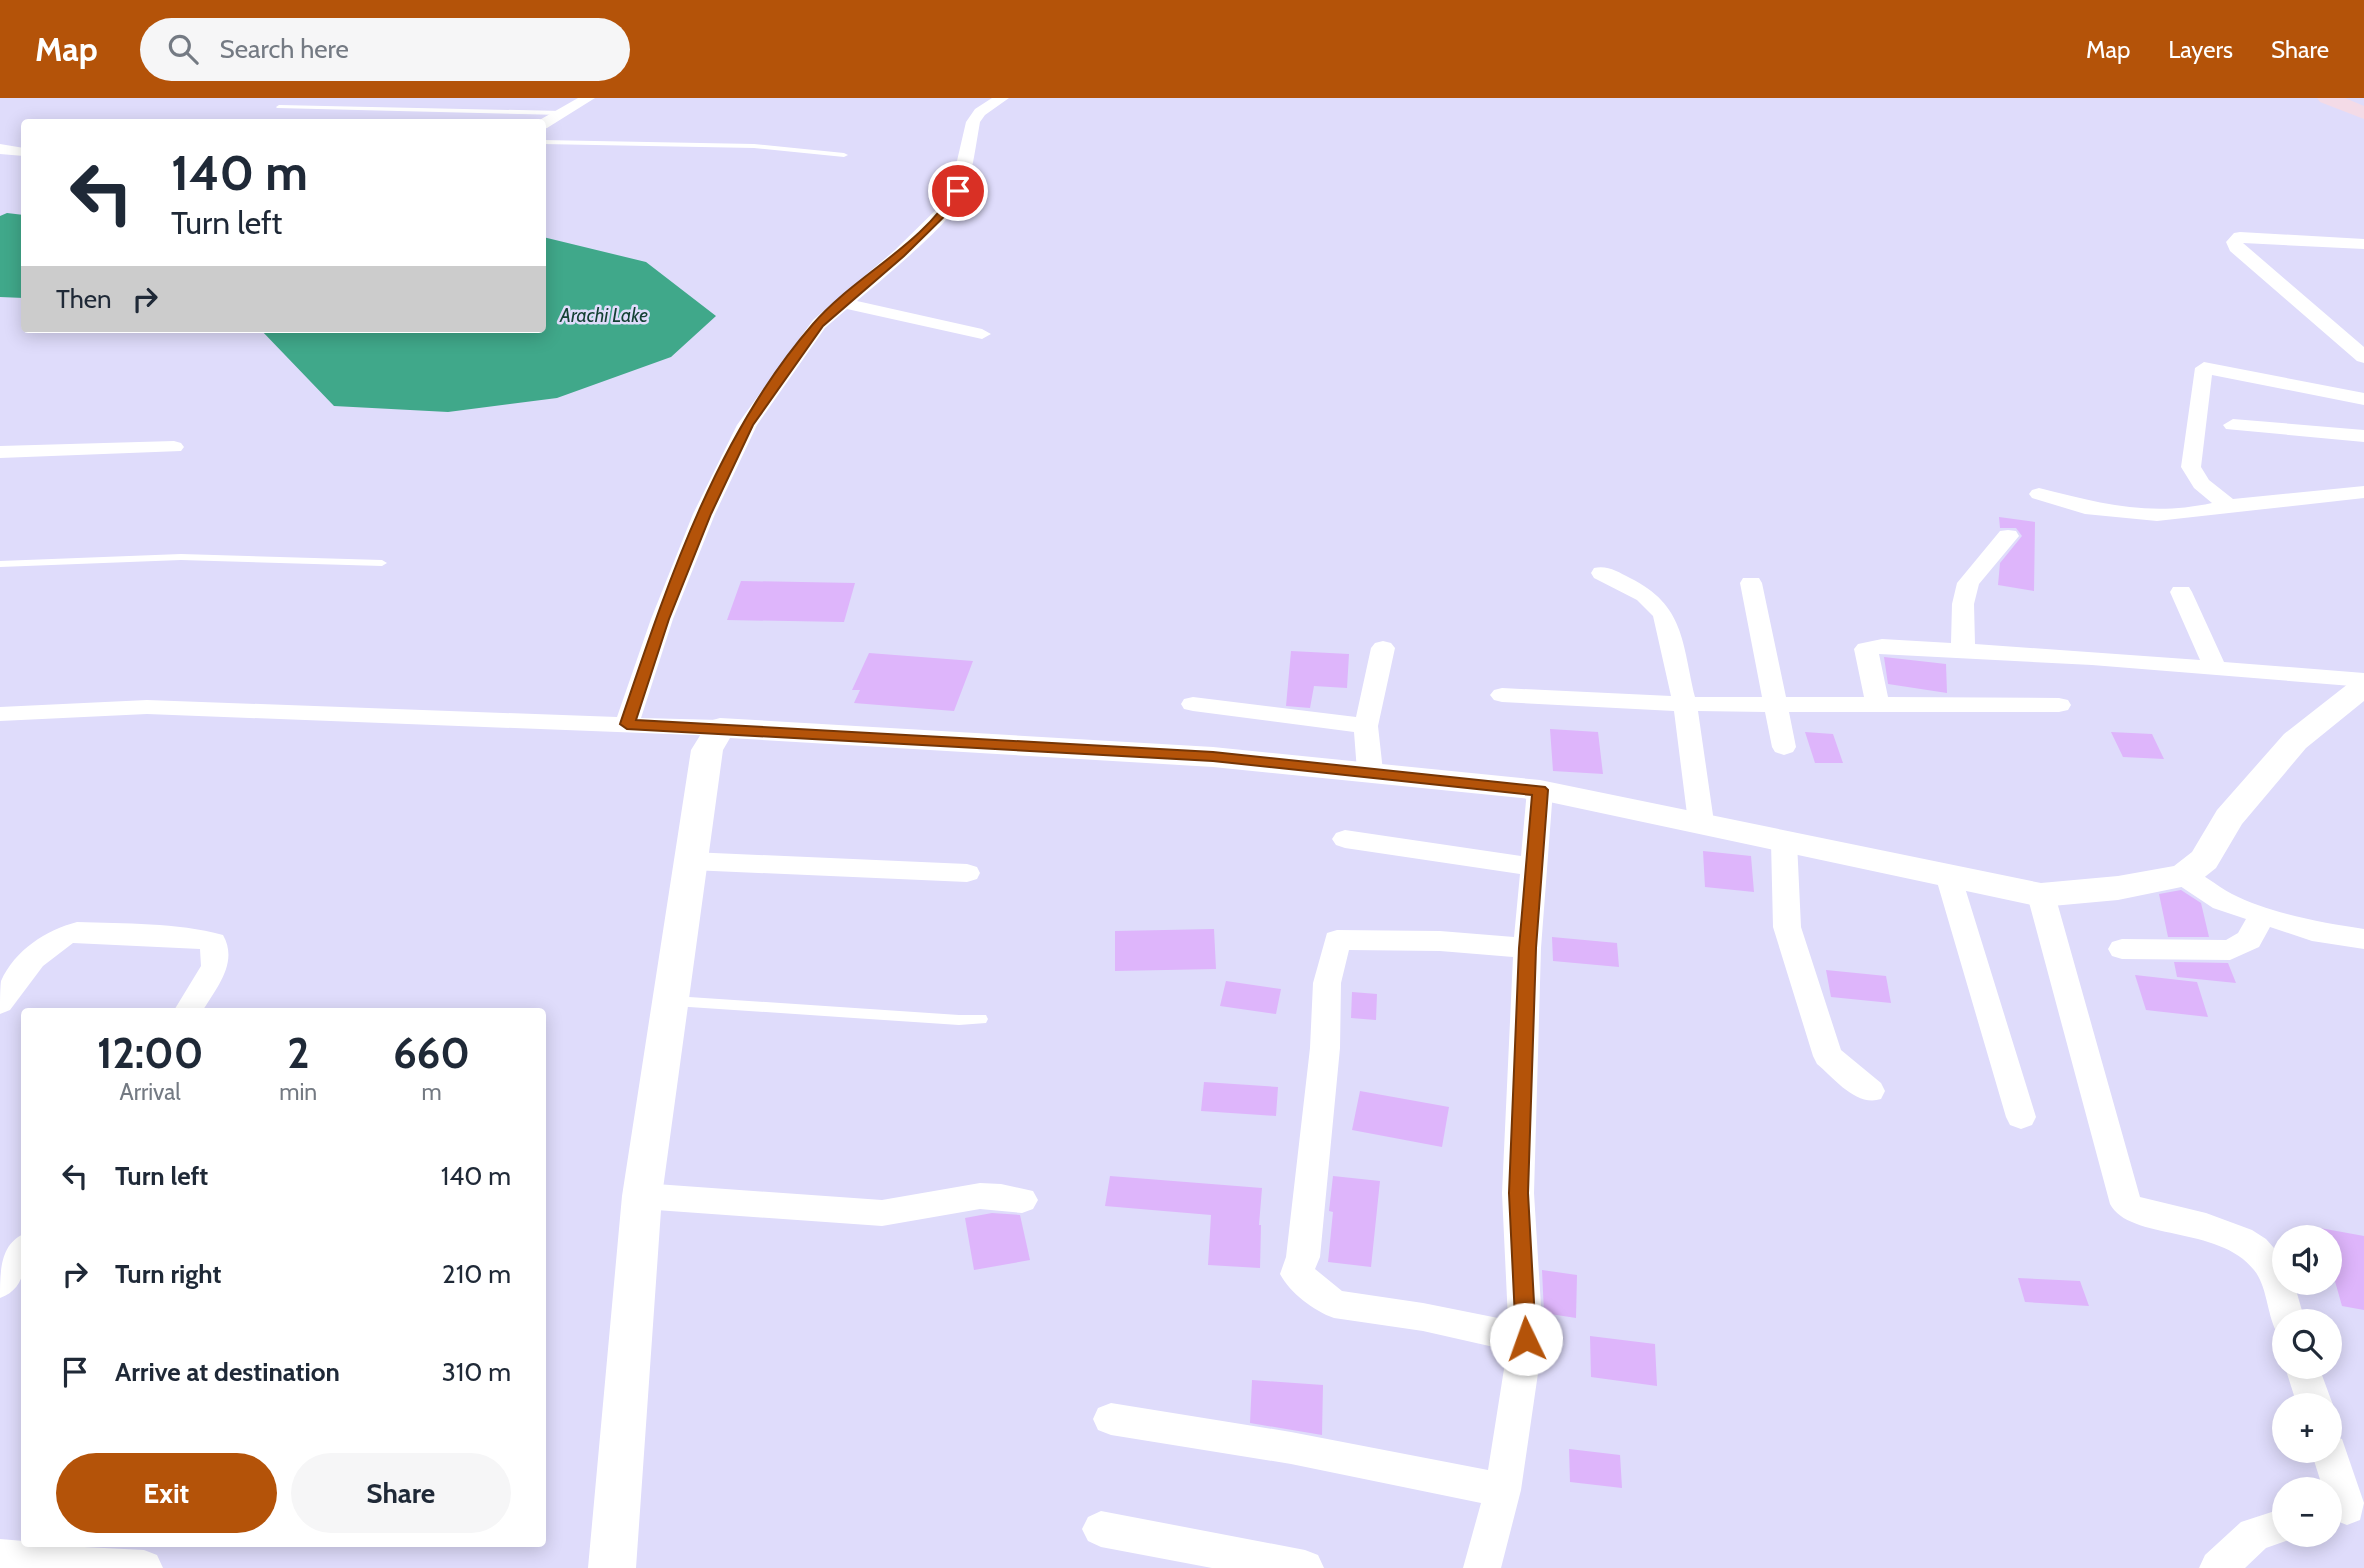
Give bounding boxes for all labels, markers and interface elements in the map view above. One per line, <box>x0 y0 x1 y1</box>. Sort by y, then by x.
search box <box>140 18 630 81</box>
text: Map <box>35 29 98 69</box>
icon: search <box>164 30 202 68</box>
text: Search here <box>220 33 349 65</box>
text: Map <box>2086 35 2130 64</box>
text: Layers <box>2168 35 2233 64</box>
text: Share <box>2271 35 2329 64</box>
text: 140 m <box>171 143 308 202</box>
icon: left <box>56 147 147 238</box>
pin <box>928 161 988 221</box>
icon: arrive <box>939 172 977 210</box>
text: Turn left <box>171 203 282 242</box>
icon: right <box>126 280 164 318</box>
text: Then <box>56 283 112 315</box>
water label: Arachi Lake <box>559 304 648 327</box>
text: 12:00 <box>97 1027 203 1079</box>
text: 2 <box>287 1027 309 1079</box>
text: 660 <box>393 1027 470 1079</box>
text: Arrival <box>120 1078 181 1106</box>
text: min <box>279 1078 317 1106</box>
text: m <box>422 1078 442 1106</box>
icon: left <box>56 1157 94 1195</box>
text: Turn left <box>115 1160 208 1192</box>
text: 140 m <box>441 1160 511 1192</box>
map controls <box>2272 1225 2342 1547</box>
button: sound <box>2272 1225 2342 1295</box>
icon: right <box>56 1255 94 1293</box>
text: Turn right <box>115 1258 221 1290</box>
text: 210 m <box>442 1258 511 1290</box>
position arrow <box>1489 1302 1563 1376</box>
button: search <box>2272 1309 2342 1379</box>
icon: arrive <box>56 1353 94 1391</box>
text: Arrive at destination <box>115 1356 340 1388</box>
text: 310 m <box>442 1356 511 1388</box>
button: + <box>2272 1393 2342 1463</box>
button: Exit <box>56 1453 277 1533</box>
button: Share <box>291 1453 511 1533</box>
button: − <box>2272 1477 2342 1547</box>

